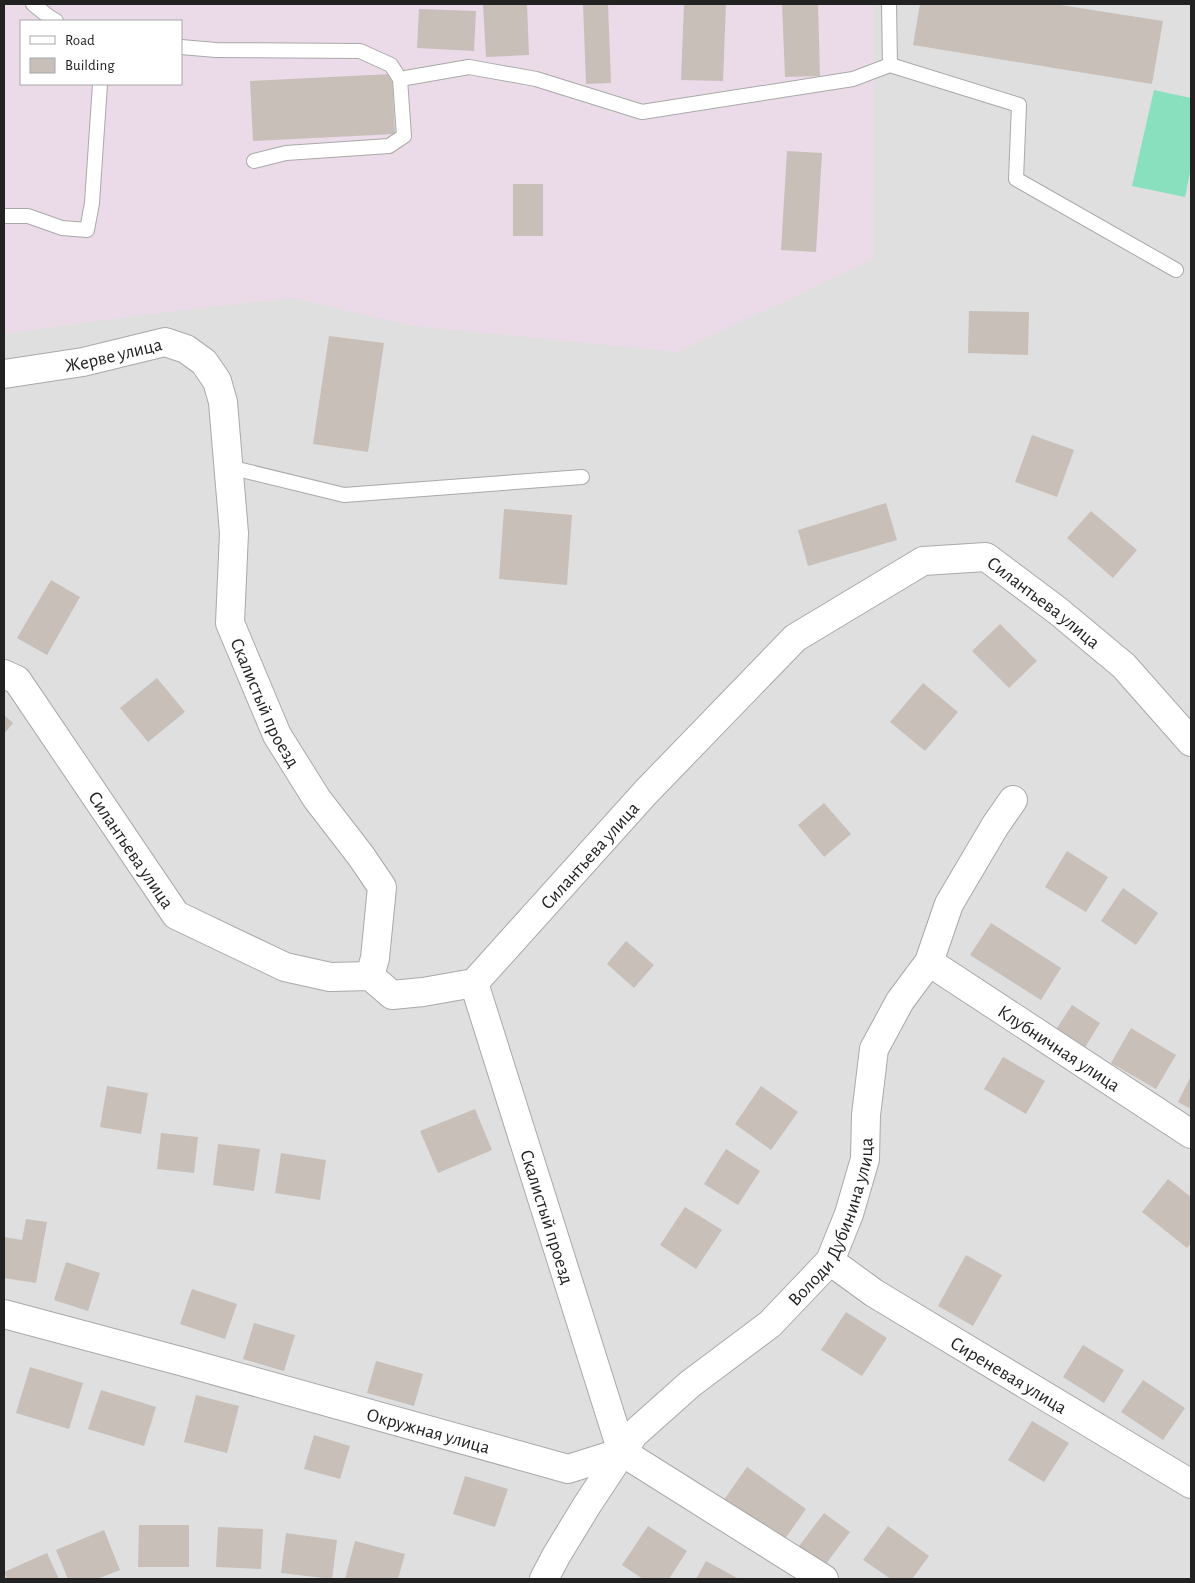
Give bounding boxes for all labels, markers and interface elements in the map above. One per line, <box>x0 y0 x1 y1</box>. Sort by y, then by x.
legend <box>20 20 182 85</box>
text: Road <box>65 33 95 48</box>
text: Building <box>65 58 115 73</box>
street label: Жерве улица <box>63 335 164 376</box>
street label: Силантьева улица <box>983 553 1103 653</box>
street label: Скалистый проезд <box>226 635 303 771</box>
street label: Силантьева улица <box>84 788 177 913</box>
street label: Силантьева улица <box>537 799 643 913</box>
street label: Клубничная улица <box>994 1002 1123 1096</box>
street label: Володи Дубинина улица <box>785 1137 876 1310</box>
street label: Скалистый проезд <box>516 1147 576 1287</box>
street label: Сиреневая улица <box>947 1333 1070 1418</box>
street label: Окружная улица <box>364 1405 492 1458</box>

